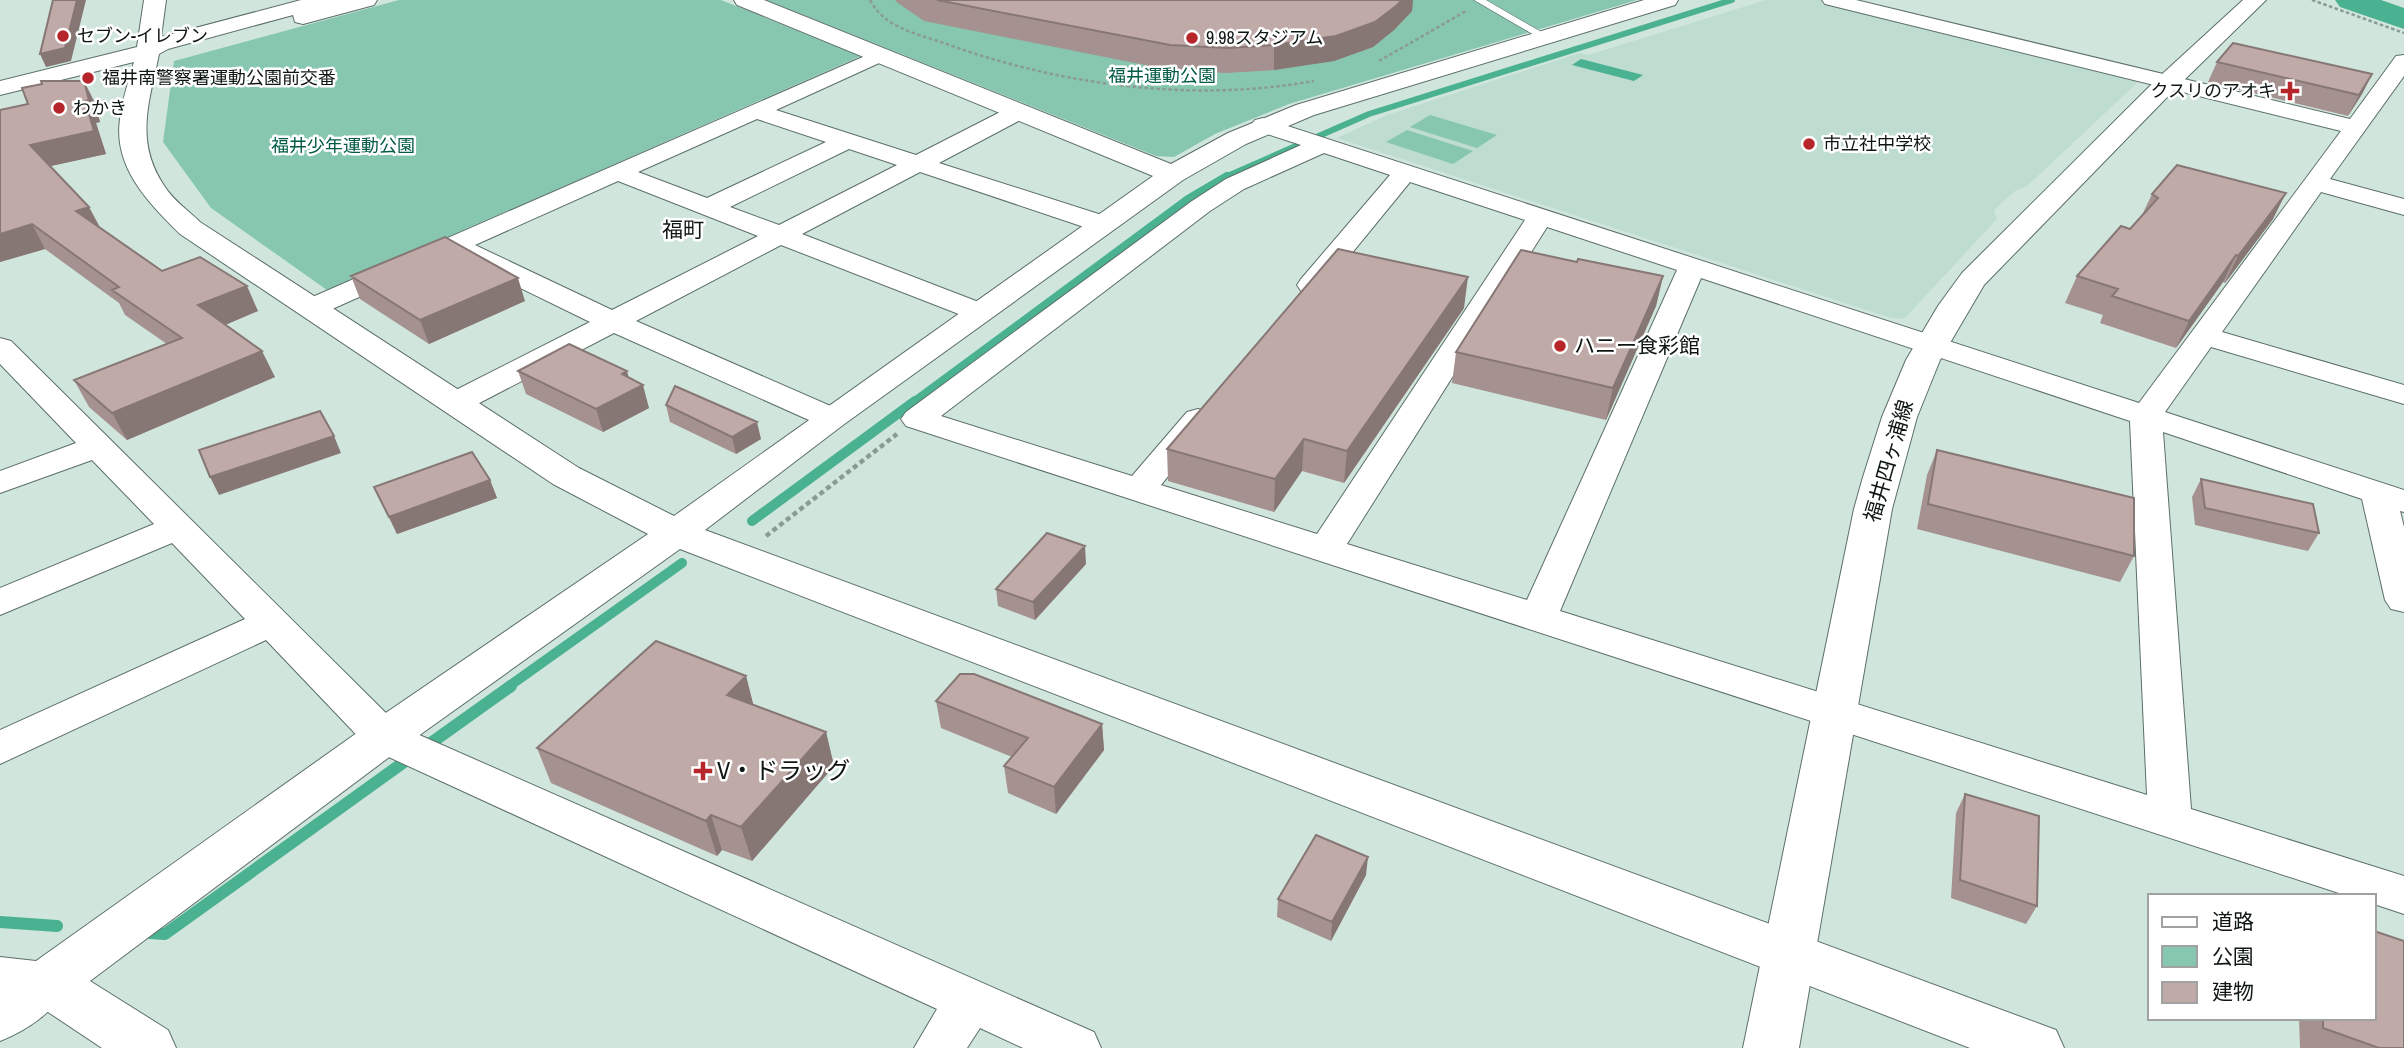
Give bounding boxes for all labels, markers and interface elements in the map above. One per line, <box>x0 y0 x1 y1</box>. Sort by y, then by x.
place label: セブン-イレブン <box>77 23 208 48</box>
place label: 9.98スタジアム <box>1206 25 1323 50</box>
marker: セブン-イレブン <box>55 28 71 44</box>
marker: 9.98スタジアム <box>1184 30 1200 46</box>
park label: 福井運動公園 <box>1108 63 1216 88</box>
place label: 福井南警察署運動公園前交番 <box>102 65 336 90</box>
marker: 福井南警察署運動公園前交番 <box>80 70 96 86</box>
place label: クスリのアオキ <box>2151 78 2276 103</box>
marker: クスリのアオキ <box>2282 83 2298 99</box>
place label: わかき <box>73 95 127 120</box>
marker: わかき <box>51 100 67 116</box>
place label: 市立社中学校 <box>1823 131 1931 156</box>
park label: 福井少年運動公園 <box>271 133 415 158</box>
marker: 市立社中学校 <box>1801 136 1817 152</box>
district label: 福町 <box>662 215 704 244</box>
place label: ハニー食彩館 <box>1574 331 1700 360</box>
marker: ハニー食彩館 <box>1552 338 1568 354</box>
street label: 福井四ヶ浦線 <box>1857 396 1920 525</box>
place label: V・ドラッグ <box>717 754 850 786</box>
marker: V・ドラッグ <box>695 763 711 779</box>
legend <box>2148 894 2376 1020</box>
text: 道路 <box>2212 907 2254 936</box>
text: 公園 <box>2212 942 2254 971</box>
text: 建物 <box>2212 977 2254 1006</box>

